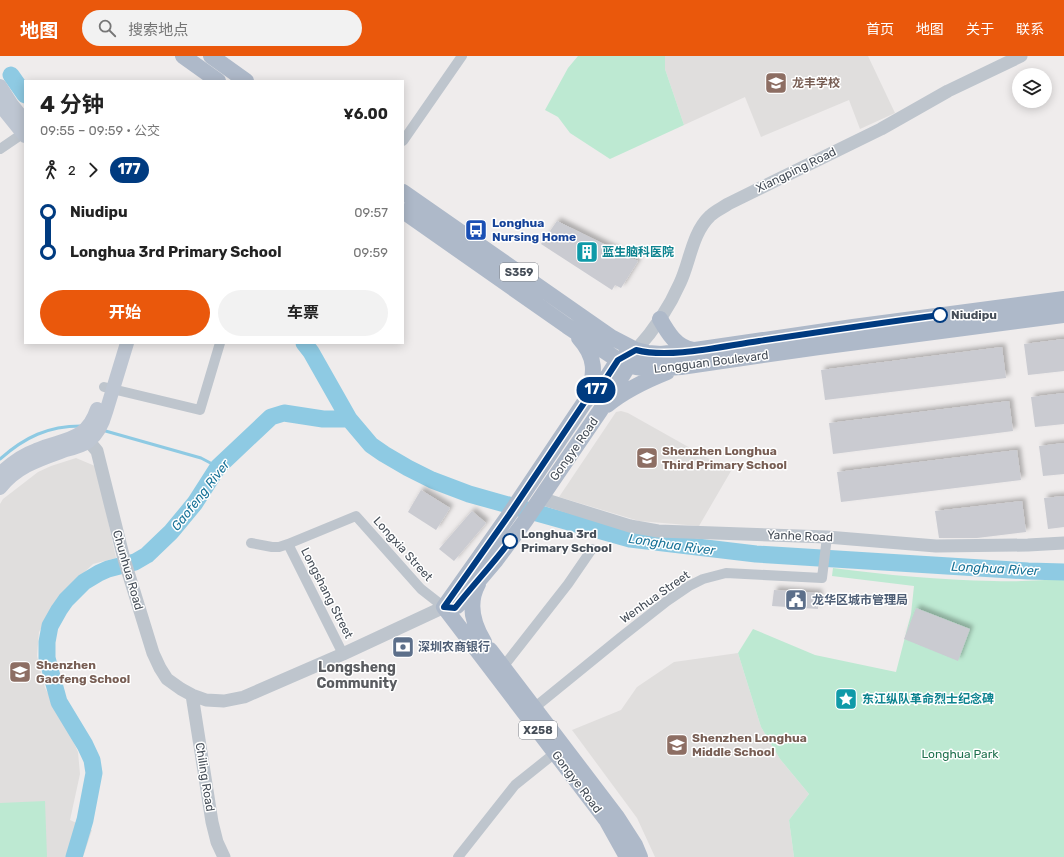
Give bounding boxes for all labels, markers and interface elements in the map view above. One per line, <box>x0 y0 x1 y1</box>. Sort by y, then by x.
search box <box>82 10 362 46</box>
icon: search <box>96 17 118 39</box>
text: 地图 <box>20 19 58 42</box>
text: 搜索地点 <box>128 21 188 39</box>
text: 首页 <box>866 21 894 38</box>
text: 地图 <box>916 21 944 38</box>
text: 关于 <box>966 21 994 38</box>
text: 联系 <box>1016 21 1044 38</box>
map controls <box>1012 68 1052 108</box>
button: layers <box>1012 68 1052 108</box>
school or university icon: 龙丰学校 <box>763 70 789 96</box>
place label: 龙丰学校 <box>792 76 840 90</box>
text: 4 分钟 <box>40 91 104 118</box>
text: ¥6.00 <box>343 105 388 123</box>
text: 09:55 – 09:59 · 公交 <box>40 123 160 138</box>
street label: Xiangping Road <box>754 145 838 195</box>
icon: walk <box>40 159 62 181</box>
icon: forward <box>82 159 104 181</box>
text: 177 <box>118 161 141 178</box>
text: 2 <box>68 163 76 178</box>
text: Niudipu <box>70 203 128 221</box>
text: 09:57 <box>354 205 388 220</box>
place label: Longhua Nursing Home <box>492 216 576 244</box>
bus stop icon: Longhua Nursing Home <box>463 217 489 243</box>
building icon: 蓝生脑科医院 <box>574 239 600 265</box>
text: Longhua 3rd Primary School <box>70 243 281 261</box>
text: 09:59 <box>353 245 388 260</box>
place label: 蓝生脑科医院 <box>602 245 674 259</box>
road number: S359 <box>500 263 538 281</box>
button: 开始 <box>40 290 210 336</box>
button: 车票 <box>218 290 388 336</box>
marker: Niudipu <box>932 307 948 323</box>
place label: Niudipu <box>951 308 997 322</box>
street label: Longguan Boulevard <box>653 348 769 376</box>
line badge: 177 <box>573 377 619 403</box>
text: 177 <box>584 381 608 398</box>
street label: Gongye Road <box>547 415 601 483</box>
place label: Shenzhen Longhua Third Primary School <box>662 444 787 472</box>
school or university icon: Shenzhen Longhua Third Primary School <box>634 445 660 471</box>
water label: Gaofeng River <box>168 456 234 534</box>
street label: Longxia Street <box>370 514 436 584</box>
place label: Longhua 3rd Primary School <box>521 527 612 555</box>
street label: Chunhua Road <box>110 528 146 612</box>
street label: Yanhe Road <box>767 528 833 544</box>
water label: Longhua River <box>627 531 717 559</box>
marker: Longhua 3rd Primary School <box>502 533 518 549</box>
street label: Longshang Street <box>298 545 356 641</box>
water label: Longhua River <box>951 559 1040 579</box>
street label: Wenhua Street <box>617 568 693 626</box>
public building icon: 龙华区城市管理局 <box>783 587 809 613</box>
place label: 龙华区城市管理局 <box>812 593 908 607</box>
bank icon: 深圳农商银行 <box>390 634 416 660</box>
place label: 深圳农商银行 <box>418 640 490 654</box>
place label: Shenzhen Gaofeng School <box>36 658 130 686</box>
school or university icon: Shenzhen Gaofeng School <box>7 659 33 685</box>
district label: Longsheng Community <box>317 659 398 692</box>
place icon: 东江纵队革命烈士纪念碑 <box>833 686 859 712</box>
place label: 东江纵队革命烈士纪念碑 <box>862 692 994 706</box>
road number: X258 <box>519 721 557 739</box>
place label: Shenzhen Longhua Middle School <box>692 731 807 759</box>
school or university icon: Shenzhen Longhua Middle School <box>664 732 690 758</box>
street label: Chiling Road <box>193 741 217 813</box>
park label: Longhua Park <box>921 747 999 761</box>
street label: Gongye Road <box>549 748 605 816</box>

